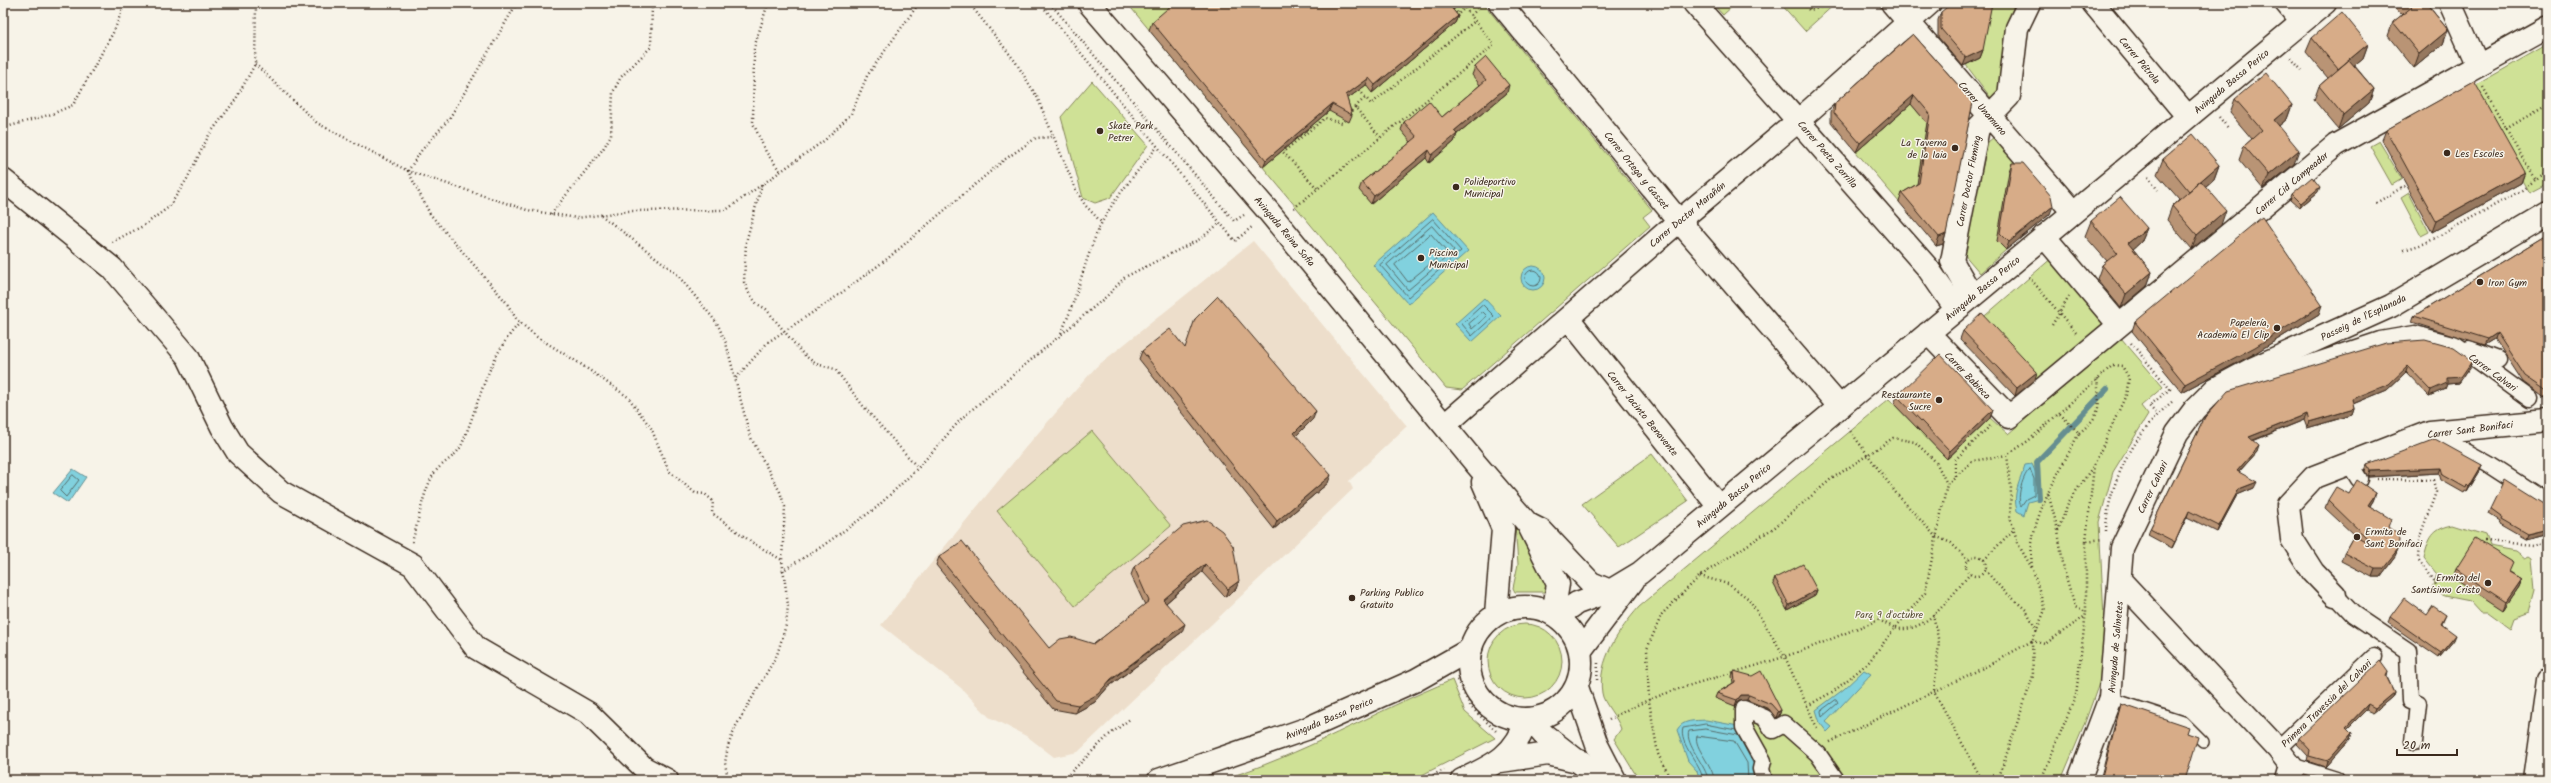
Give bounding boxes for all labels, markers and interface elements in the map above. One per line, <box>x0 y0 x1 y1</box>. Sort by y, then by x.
street label: Carrer Pétrola <box>2115 33 2164 88</box>
street label: Avinguda Bassa Perico <box>2190 45 2273 118</box>
street label: Carrer Unamuno <box>1954 78 2011 140</box>
street label: Carrer Poeta Zorrilla <box>1793 117 1862 192</box>
place label: Skate Park Petrer <box>1108 118 1154 146</box>
marker: Skate Park Petrer <box>1095 126 1105 136</box>
street label: Carrer Ortega y Gasset <box>1600 128 1673 213</box>
street label: Carrer Doctor Fleming <box>1952 134 1986 228</box>
place label: La Taverna de la Iaia <box>1901 135 1947 163</box>
marker: La Taverna de la Iaia <box>1950 143 1960 153</box>
place label: Les Escoles <box>2455 146 2504 162</box>
street label: Carrer Cid Campeador <box>2251 148 2333 219</box>
marker: Les Escoles <box>2442 148 2452 158</box>
place label: Polideportivo Municipal <box>1464 174 1516 202</box>
street label: Carrer Doctor Marañón <box>1646 178 1730 252</box>
marker: Polideportivo Municipal <box>1451 182 1461 192</box>
street label: Avinguda Reina Sofia <box>1250 193 1319 271</box>
place label: Piscina Municipal <box>1429 245 1469 273</box>
street label: Avinguda Bassa Perico <box>1941 252 2024 325</box>
marker: Piscina Municipal <box>1416 253 1426 263</box>
place label: Iron Gym <box>2488 275 2527 291</box>
marker: Iron Gym <box>2475 277 2485 287</box>
street label: Passeig de l'Esplanada <box>2318 290 2409 346</box>
place label: Papelería, Academía El Clip <box>2197 315 2269 343</box>
marker: Papelería, Academía El Clip <box>2272 323 2282 333</box>
street label: Carrer Babieca <box>1940 348 1995 404</box>
street label: Carrer Calvari <box>2465 350 2521 396</box>
street label: Carrer Jacinto Benavente <box>1603 367 1682 460</box>
place label: Restaurante Sucre <box>1881 387 1931 415</box>
marker: Restaurante Sucre <box>1934 395 1944 405</box>
street label: Carrer Sant Bonifaci <box>2426 417 2514 443</box>
street label: Carrer Calvari <box>2133 458 2173 516</box>
street label: Avinguda Bassa Perico <box>1692 459 1775 532</box>
place label: Ermita de Sant Bonifaci <box>2365 524 2423 552</box>
marker: Ermita de Sant Bonifaci <box>2352 532 2362 542</box>
place label: Ermita del Santísimo Cristo <box>2411 570 2481 598</box>
marker: Ermita del Santísimo Cristo <box>2483 578 2493 588</box>
place label: Parking Publico Gratuito <box>1360 585 1424 613</box>
marker: Parking Publico Gratuito <box>1347 593 1357 603</box>
street label: Avinguda de Salinetes <box>2104 600 2128 694</box>
park label: Parq 9 d'octubre <box>1855 607 1924 623</box>
street label: Primera Travessia del Calvari <box>2278 656 2376 751</box>
street label: Avinguda Bassa Perico <box>1283 693 1376 745</box>
scale bar <box>2397 731 2457 757</box>
text: 20 m <box>2403 736 2431 755</box>

